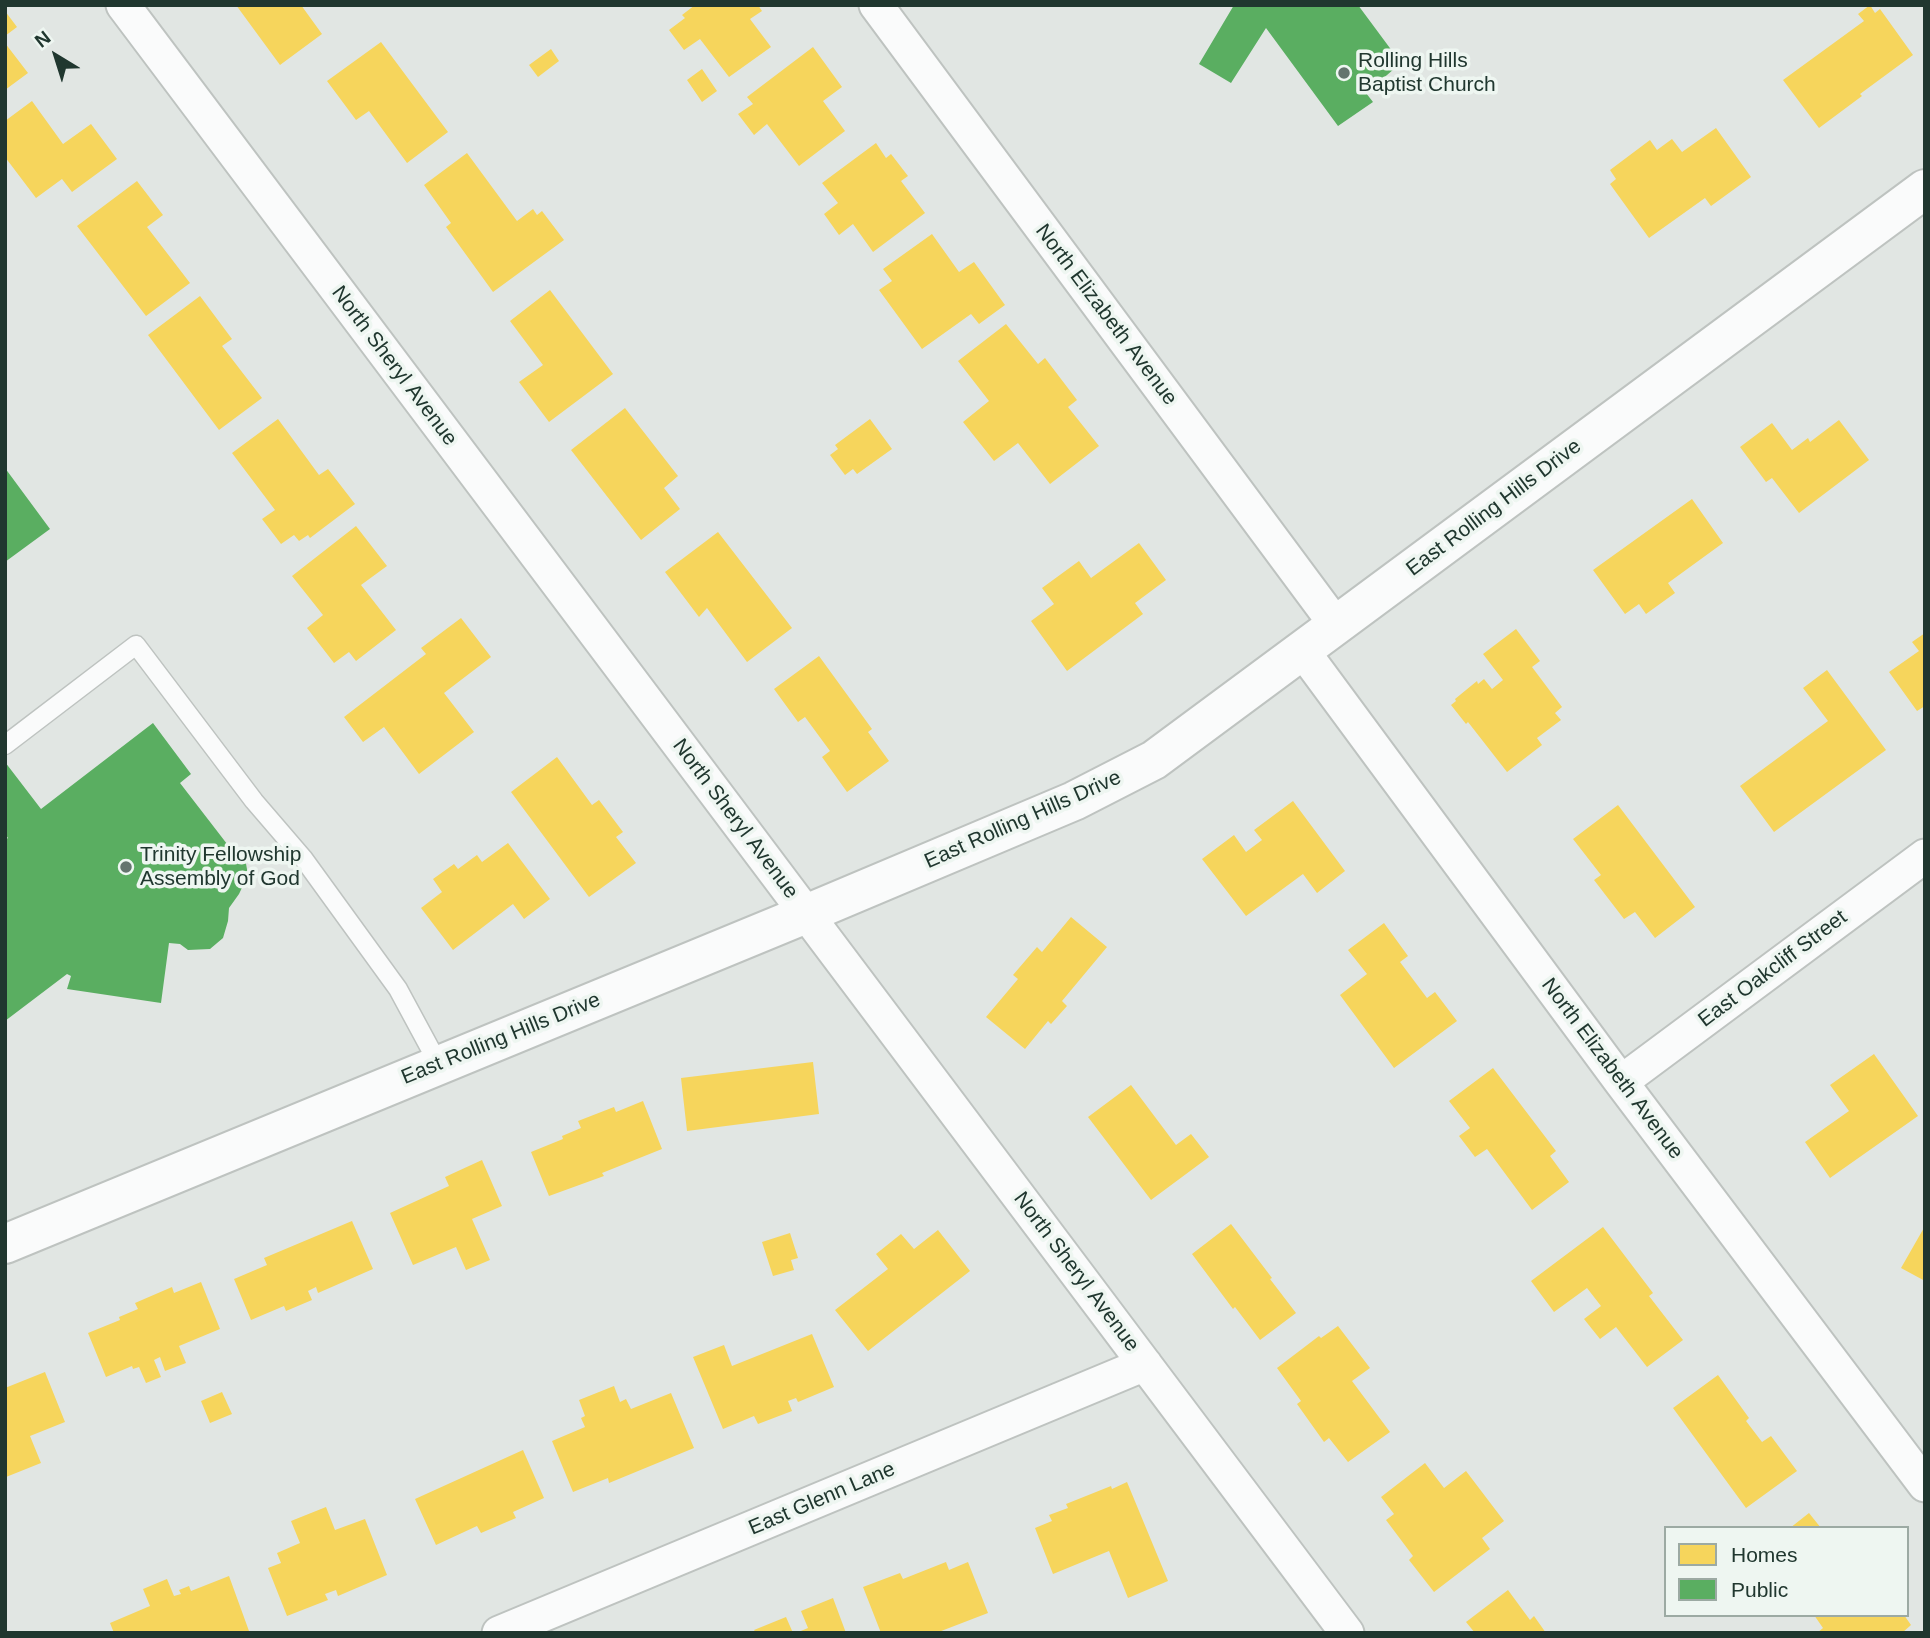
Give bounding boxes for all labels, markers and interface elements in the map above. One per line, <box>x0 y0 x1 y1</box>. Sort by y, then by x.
north arrow <box>21 21 91 91</box>
text: N <box>31 27 55 52</box>
place label: Rolling Hills Baptist Church <box>1358 48 1496 98</box>
marker: Rolling Hills Baptist Church <box>1336 65 1352 81</box>
street label: North Elizabeth Avenue <box>1030 219 1182 411</box>
street label: North Sheryl Avenue <box>326 281 462 451</box>
street label: East Rolling Hills Drive <box>1402 434 1586 582</box>
street label: North Sheryl Avenue <box>667 734 803 904</box>
street label: East Rolling Hills Drive <box>921 765 1125 875</box>
place label: Trinity Fellowship Assembly of God <box>140 842 301 892</box>
marker: Trinity Fellowship Assembly of God <box>118 859 134 875</box>
street label: East Oakcliff Street <box>1694 905 1852 1033</box>
street label: North Elizabeth Avenue <box>1536 973 1688 1165</box>
street label: East Rolling Hills Drive <box>398 988 604 1090</box>
street label: North Sheryl Avenue <box>1008 1187 1144 1357</box>
street label: East Glenn Lane <box>745 1457 899 1541</box>
legend <box>1664 1526 1909 1617</box>
text: Homes <box>1731 1543 1798 1566</box>
text: Public <box>1731 1578 1788 1601</box>

